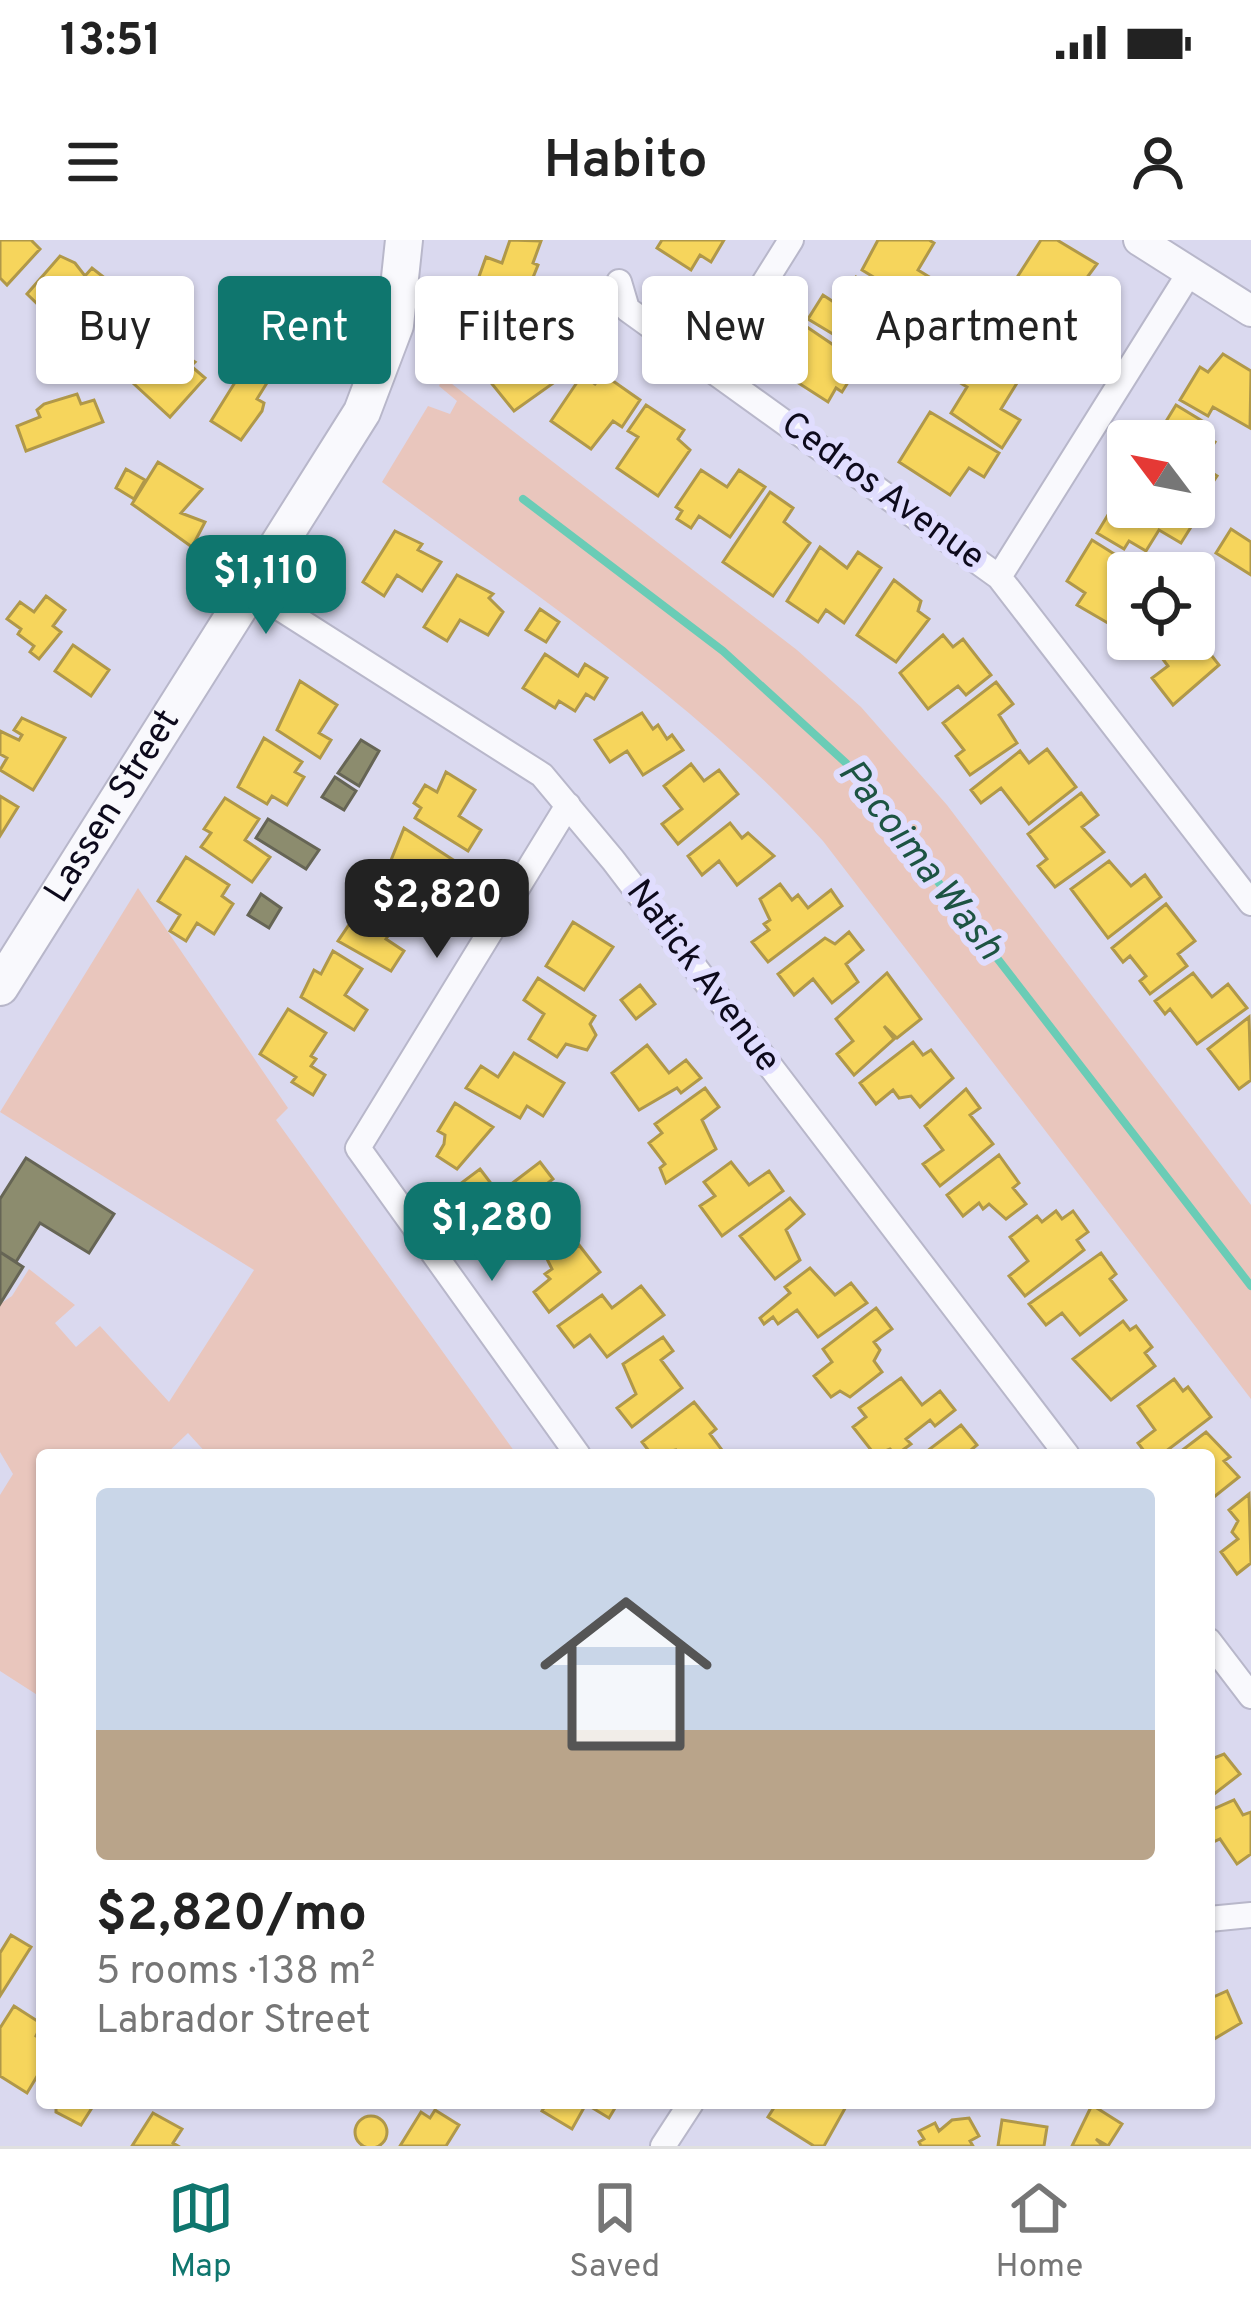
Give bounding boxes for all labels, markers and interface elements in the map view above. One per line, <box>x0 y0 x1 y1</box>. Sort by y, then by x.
text: 13:51 <box>60 14 161 71</box>
text: Habito <box>543 128 708 197</box>
icon: menu <box>60 129 126 195</box>
icon: person <box>1125 129 1191 195</box>
chip: Buy <box>36 276 194 384</box>
chip: Rent <box>218 276 391 384</box>
chip: Filters <box>415 276 618 384</box>
chip: New <box>642 276 808 384</box>
chip: Apartment <box>832 276 1121 384</box>
street label: Cedros Avenue <box>771 403 993 581</box>
north arrow <box>1107 420 1215 528</box>
map controls <box>1107 420 1215 660</box>
pin: $1,110 <box>168 535 364 637</box>
text: $1,110 <box>213 549 319 598</box>
button: locate <box>1107 552 1215 660</box>
street label: Lassen Street <box>35 701 192 912</box>
water label: Pacoima Wash <box>825 751 1013 971</box>
pin: $2,820 <box>339 859 535 961</box>
street label: Natick Avenue <box>615 872 789 1082</box>
text: $2,820 <box>372 873 502 922</box>
pin: $1,280 <box>394 1182 590 1284</box>
text: $1,280 <box>431 1196 553 1245</box>
icon: home <box>518 1566 734 1782</box>
text: $2,820/mo <box>96 1884 367 1949</box>
text: 5 rooms · 138 m² <box>96 1949 375 1998</box>
text: Labrador Street <box>96 1998 371 2047</box>
tab: Map <box>168 2175 234 2289</box>
tab: Saved <box>569 2175 660 2289</box>
tab: Home <box>996 2175 1083 2289</box>

